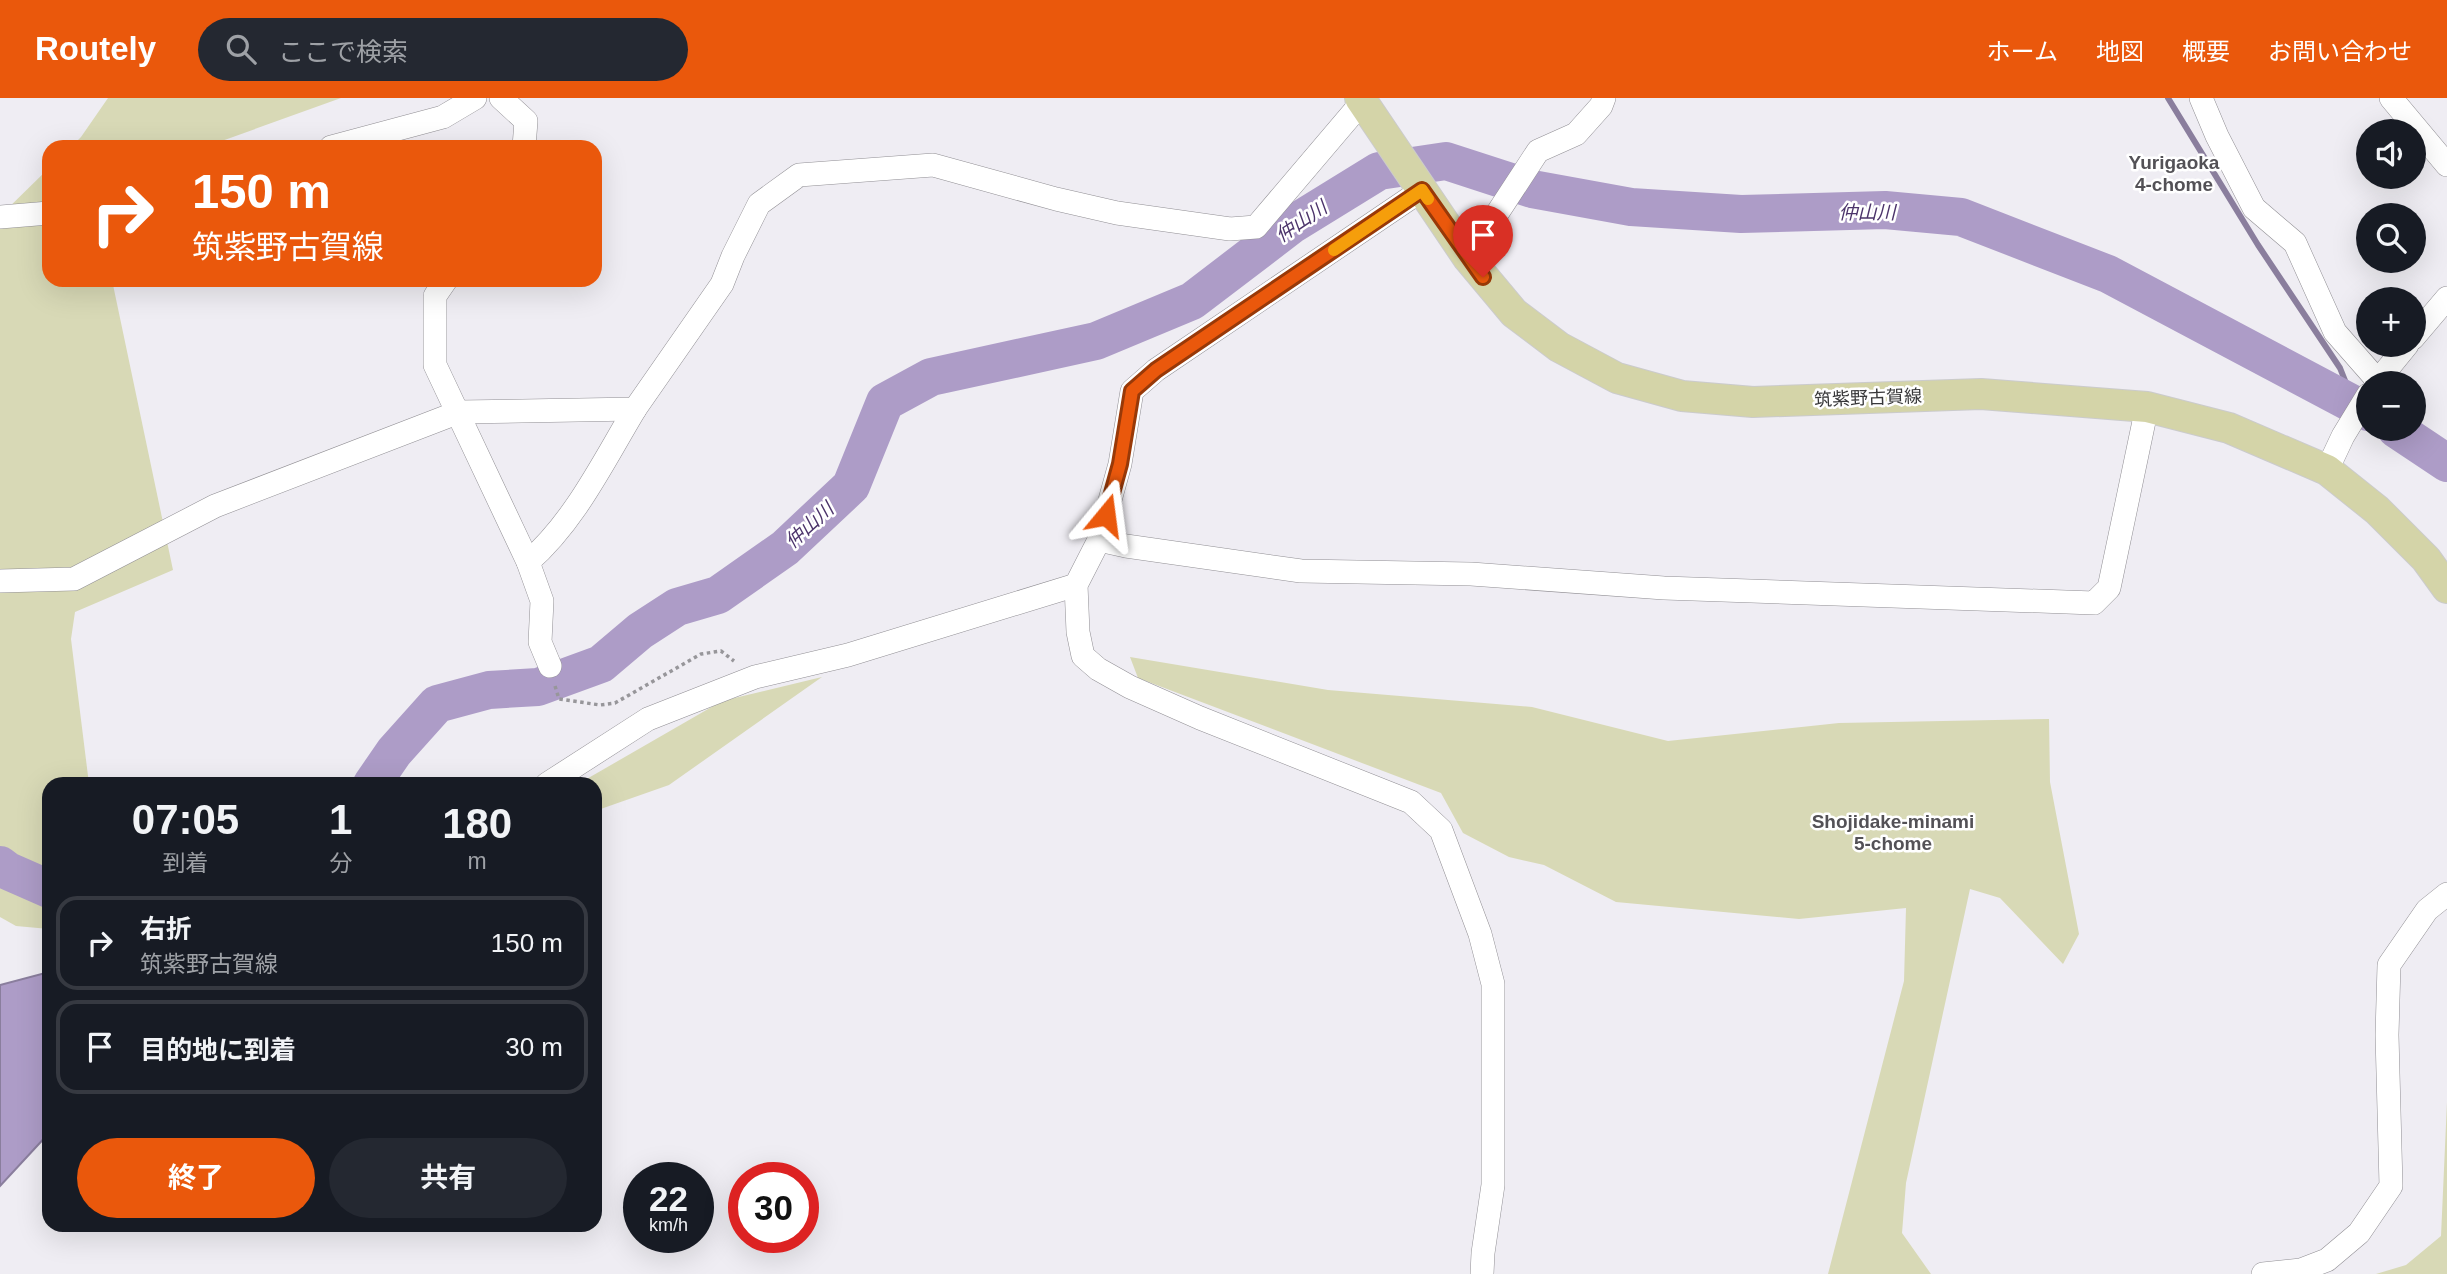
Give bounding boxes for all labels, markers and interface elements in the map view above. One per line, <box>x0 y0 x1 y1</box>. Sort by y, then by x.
search box <box>198 18 688 81</box>
text: Routely <box>35 30 156 67</box>
icon: search <box>222 30 260 68</box>
text: ここで検索 <box>278 37 408 67</box>
text: ホーム <box>1987 38 2058 65</box>
text: 地図 <box>2096 38 2144 65</box>
text: 概要 <box>2182 38 2230 65</box>
text: お問い合わせ <box>2268 38 2412 65</box>
map controls <box>2356 119 2426 441</box>
button: sound <box>2356 119 2426 189</box>
district label: Yurigaoka 4-chome <box>2129 152 2220 195</box>
text: 150 m <box>192 164 331 218</box>
icon: right <box>77 168 168 259</box>
water label: 仲山川 <box>1272 196 1332 246</box>
water label: 仲山川 <box>1838 202 1897 223</box>
button: search <box>2356 203 2426 273</box>
pin <box>1453 205 1513 277</box>
icon: arrive <box>1464 216 1502 254</box>
text: 筑紫野古賀線 <box>192 229 384 265</box>
button: + <box>2356 287 2426 357</box>
button: − <box>2356 371 2426 441</box>
street label: 筑紫野古賀線 <box>1814 386 1922 410</box>
position arrow <box>1069 478 1143 552</box>
water label: 仲山川 <box>781 497 839 552</box>
text: 07:05 <box>132 796 239 843</box>
text: 1 <box>329 796 352 843</box>
text: 180 <box>442 800 512 847</box>
district label: Shojidake-minami 5-chome <box>1812 811 1974 854</box>
text: m <box>468 848 487 874</box>
text: 到着 <box>162 850 208 876</box>
text: 分 <box>329 850 352 876</box>
text: 右折 <box>140 914 192 944</box>
icon: right <box>81 924 119 962</box>
text: 150 m <box>491 928 563 958</box>
text: 筑紫野古賀線 <box>140 951 278 977</box>
icon: arrive <box>81 1028 119 1066</box>
text: 30 m <box>505 1032 563 1062</box>
text: 目的地に到着 <box>140 1035 296 1065</box>
button: 終了 <box>77 1138 315 1218</box>
button: 共有 <box>329 1138 567 1218</box>
speed limit sign: 30 <box>728 1162 819 1253</box>
text: 22 <box>649 1179 688 1218</box>
text: km/h <box>649 1215 688 1235</box>

